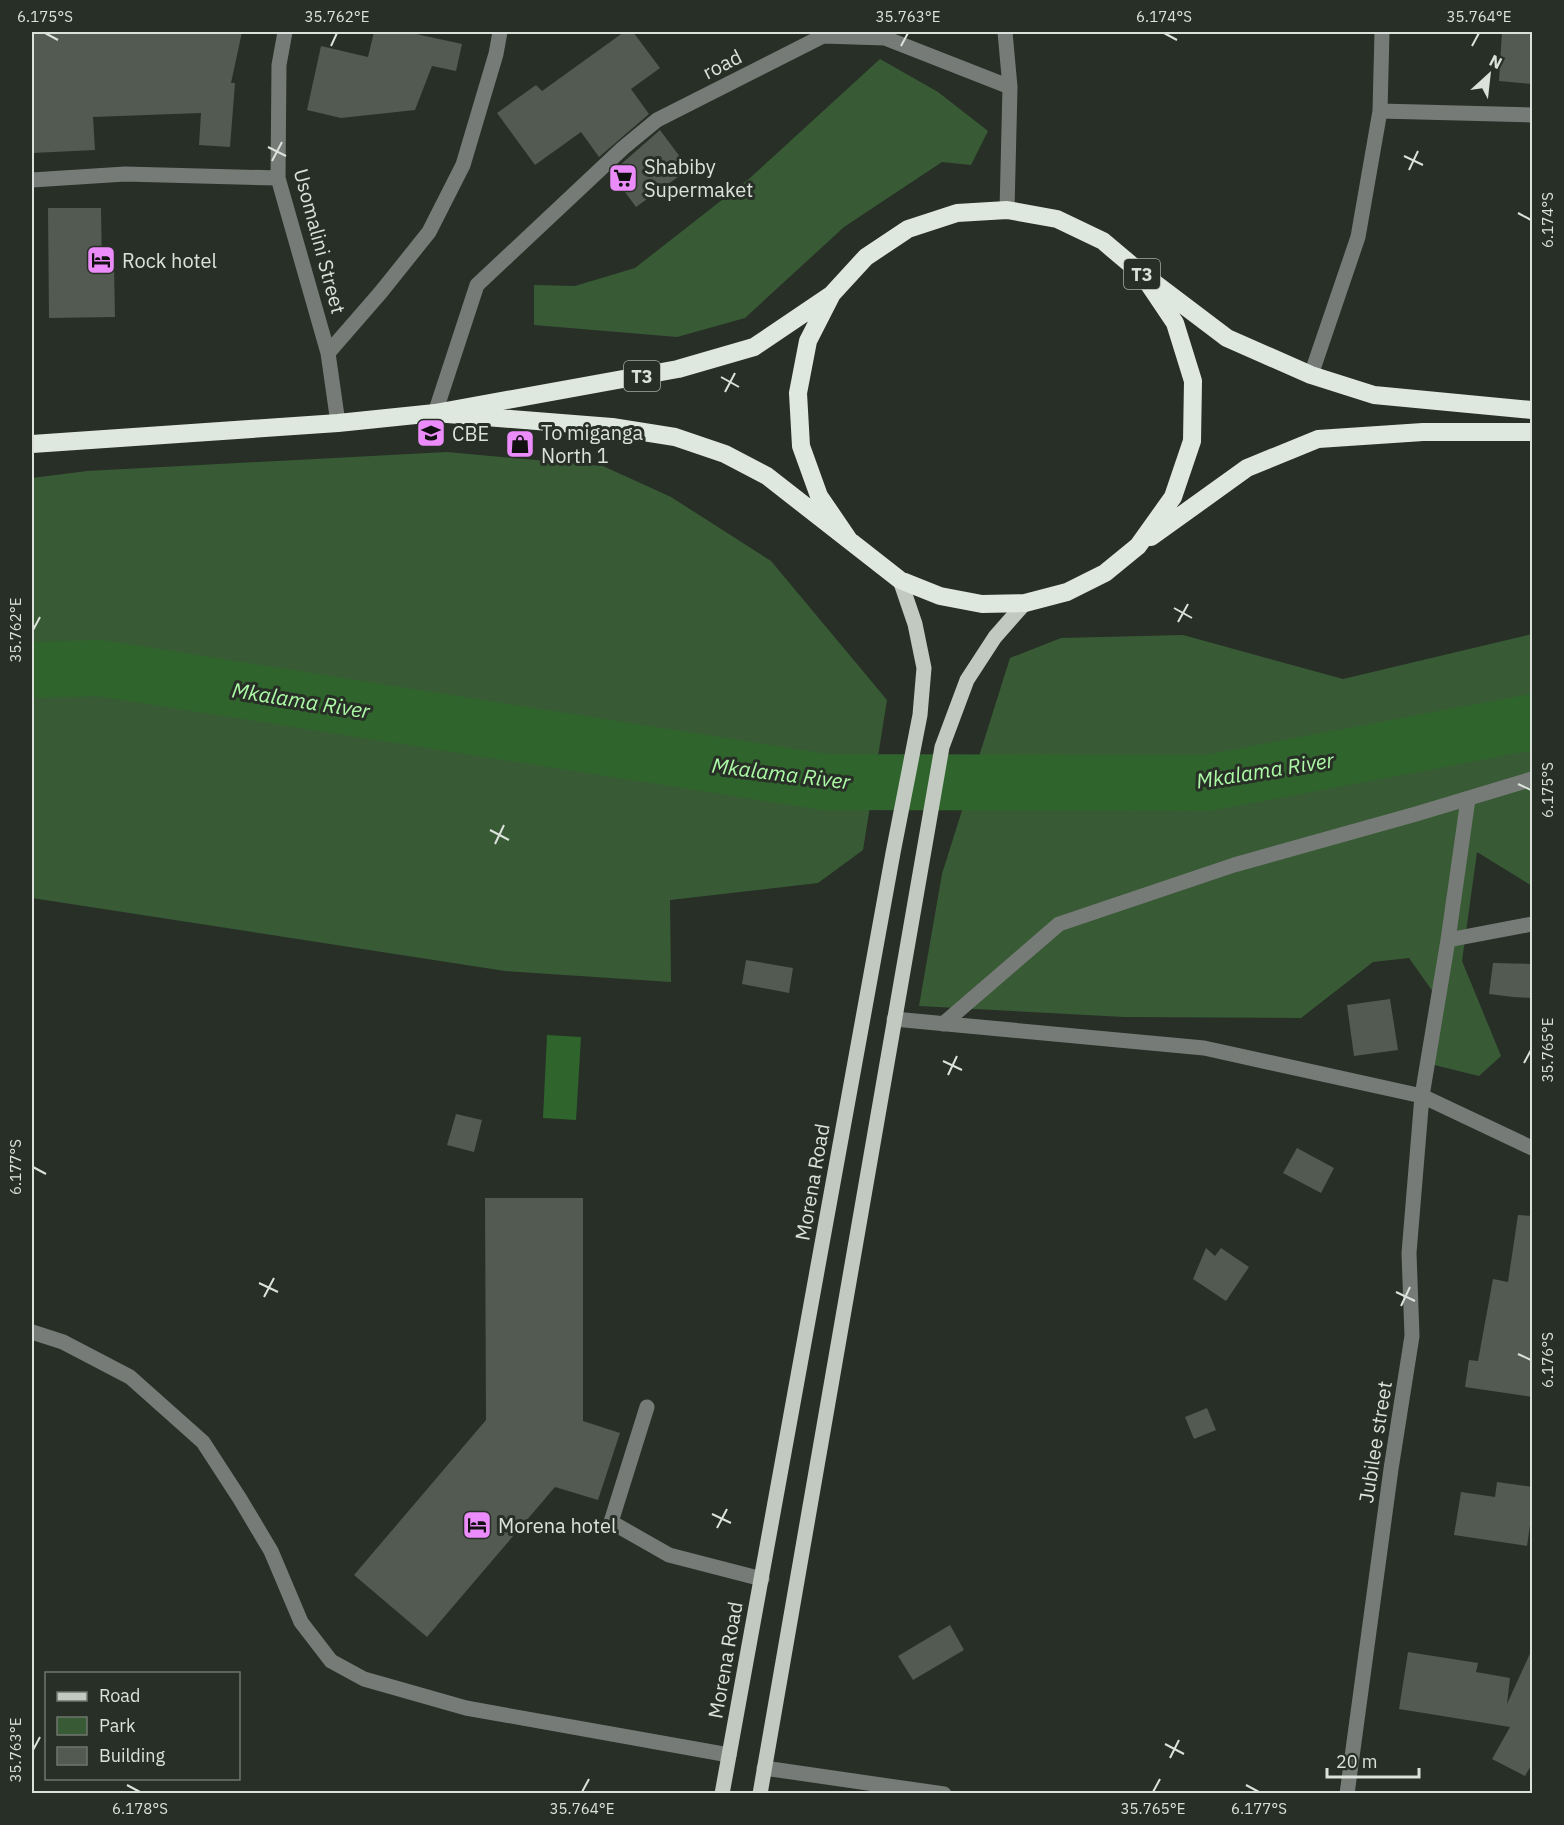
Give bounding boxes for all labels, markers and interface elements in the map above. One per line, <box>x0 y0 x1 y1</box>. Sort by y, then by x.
text: 6.175°S <box>17 7 73 26</box>
text: 35.762°E <box>305 7 369 26</box>
text: 35.763°E <box>876 7 940 26</box>
text: 6.174°S <box>1136 7 1192 26</box>
text: 35.764°E <box>1447 7 1511 26</box>
street label: road <box>698 43 746 85</box>
north arrow <box>1459 45 1519 105</box>
text: N <box>1486 50 1506 73</box>
place label: Shabiby Supermaket <box>644 153 753 203</box>
supermarket icon: Shabiby Supermaket <box>607 162 639 194</box>
street label: Usomalini Street <box>288 166 352 316</box>
text: 6.174°S <box>1538 192 1557 248</box>
hotel icon: Rock hotel <box>85 244 117 276</box>
place label: Rock hotel <box>122 247 217 274</box>
road number: T3 <box>1124 259 1160 289</box>
road number: T3 <box>624 361 660 391</box>
school or university icon: CBE <box>415 417 447 449</box>
place label: To miganga North 1 <box>541 419 644 469</box>
place label: CBE <box>452 420 489 447</box>
shop icon: To miganga North 1 <box>504 428 536 460</box>
text: 35.762°E <box>6 598 25 662</box>
water label: Mkalama River <box>230 675 373 725</box>
water label: Mkalama River <box>1194 745 1337 795</box>
water label: Mkalama River <box>710 751 853 796</box>
text: 6.175°S <box>1538 762 1557 818</box>
text: 35.765°E <box>1538 1018 1557 1082</box>
street label: Morena Road <box>788 1121 836 1243</box>
text: 6.177°S <box>6 1139 25 1195</box>
text: 6.176°S <box>1538 1332 1557 1388</box>
street label: Jubilee street <box>1352 1379 1398 1505</box>
hotel icon: Morena hotel <box>461 1509 493 1541</box>
place label: Morena hotel <box>498 1512 616 1539</box>
street label: Morena Road <box>701 1599 749 1721</box>
legend <box>45 1672 240 1780</box>
text: Road <box>99 1684 140 1707</box>
text: Park <box>99 1714 136 1737</box>
text: 35.763°E <box>6 1718 25 1782</box>
scale bar <box>1327 1741 1418 1779</box>
text: Building <box>99 1744 166 1767</box>
text: 20 m <box>1336 1750 1378 1773</box>
text: 6.178°S <box>112 1799 168 1818</box>
text: 35.764°E <box>550 1799 614 1818</box>
text: 35.765°E <box>1121 1799 1185 1818</box>
text: 6.177°S <box>1231 1799 1287 1818</box>

